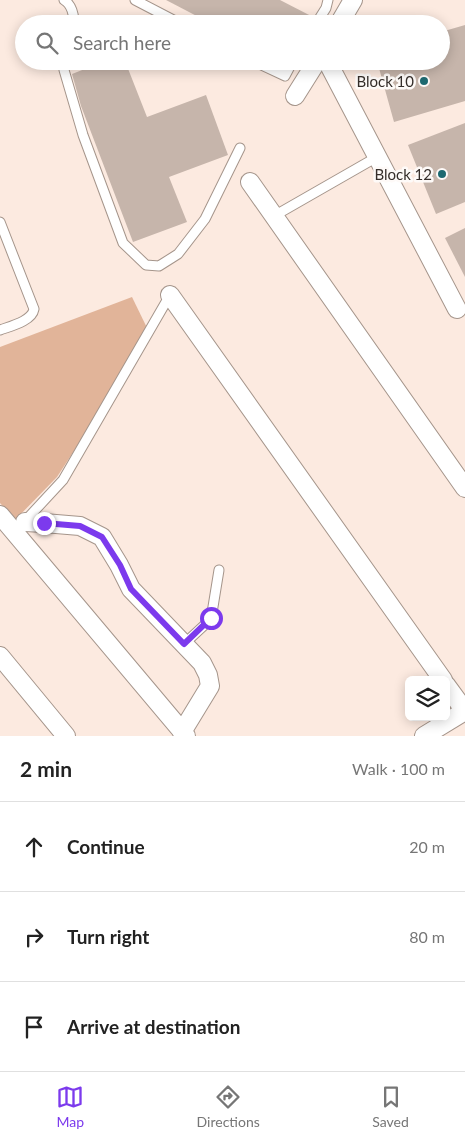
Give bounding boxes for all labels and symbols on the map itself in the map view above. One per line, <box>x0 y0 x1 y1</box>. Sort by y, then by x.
place label: Block 10 <box>356 72 414 90</box>
marker: Block 10 <box>418 75 430 87</box>
place label: Block 12 <box>374 165 432 183</box>
marker: Block 12 <box>436 168 448 180</box>
route end <box>33 512 56 535</box>
route start <box>200 607 223 630</box>

